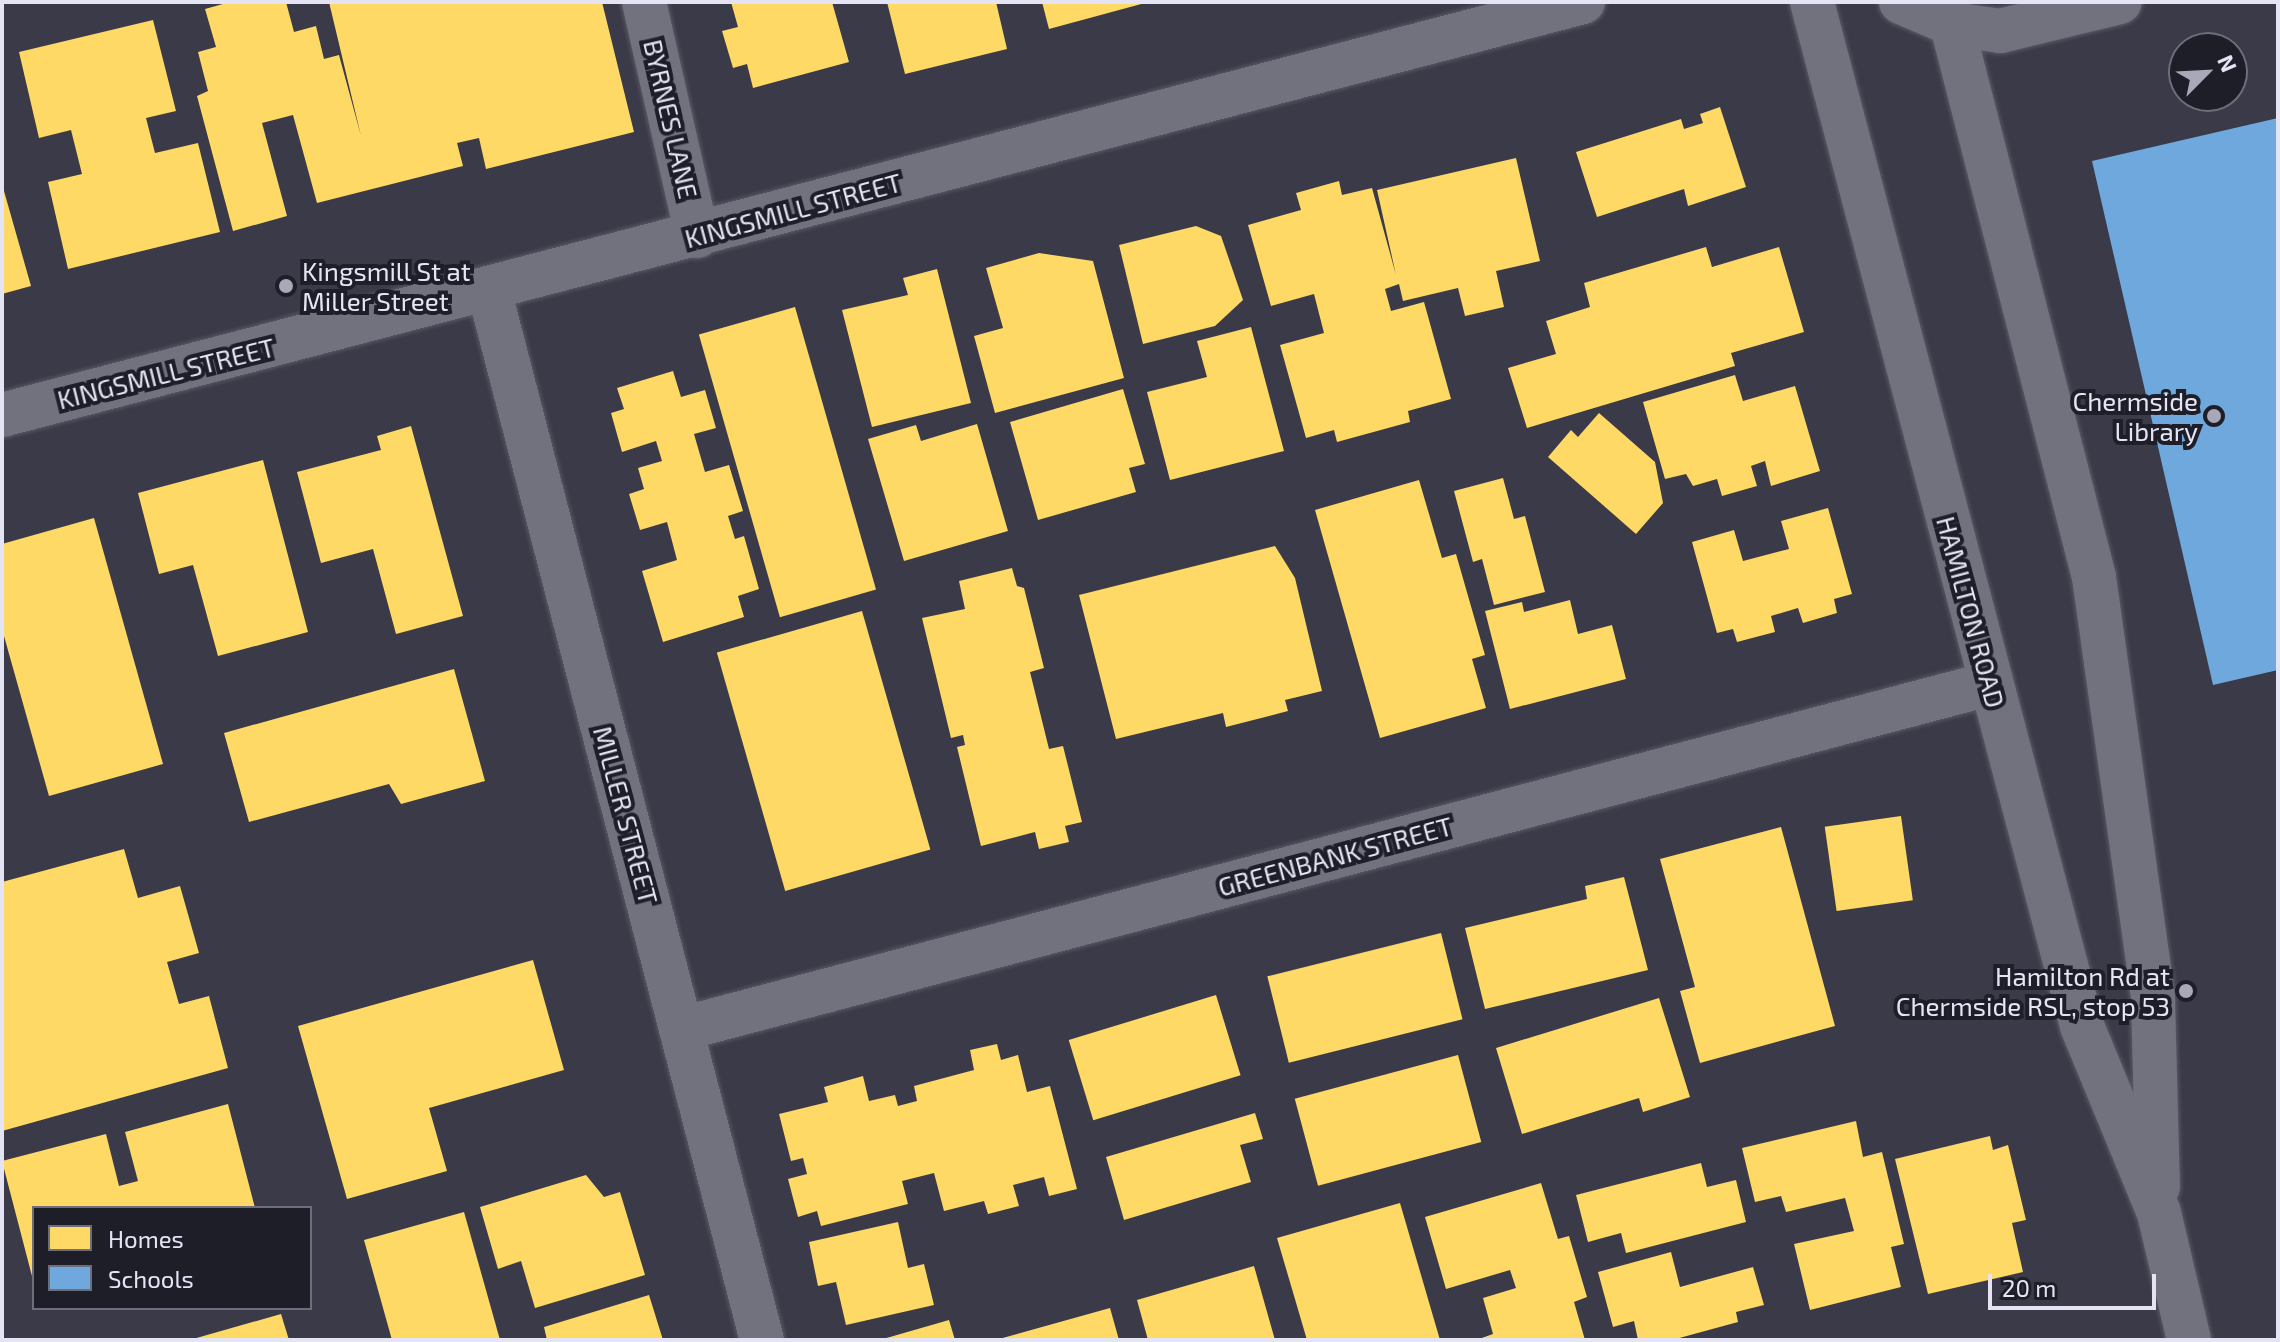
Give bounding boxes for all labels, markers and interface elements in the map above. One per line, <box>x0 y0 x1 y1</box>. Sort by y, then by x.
north arrow <box>2168 32 2248 112</box>
street label: BYRNES LANE <box>638 36 704 202</box>
text: N <box>2213 50 2243 76</box>
street label: KINGSMILL STREET <box>681 166 905 254</box>
place label: Kingsmill St at Miller Street <box>302 255 471 316</box>
marker: Kingsmill St at Miller Street <box>277 277 295 295</box>
street label: KINGSMILL STREET <box>54 331 278 415</box>
place label: Chermside Library <box>2072 385 2198 446</box>
marker: Chermside Library <box>2205 407 2223 425</box>
street label: HAMILTON ROAD <box>1930 513 2012 711</box>
street label: MILLER STREET <box>587 723 665 907</box>
street label: GREENBANK STREET <box>1214 810 1456 902</box>
place label: Hamilton Rd at Chermside RSL, stop 53 <box>1896 960 2170 1022</box>
marker: Hamilton Rd at Chermside RSL, stop 53 <box>2177 982 2195 1000</box>
legend <box>32 1206 312 1310</box>
text: Homes <box>108 1224 184 1253</box>
scale bar <box>1992 1258 2160 1308</box>
text: Schools <box>108 1264 194 1293</box>
text: 20 m <box>2002 1273 2056 1302</box>

